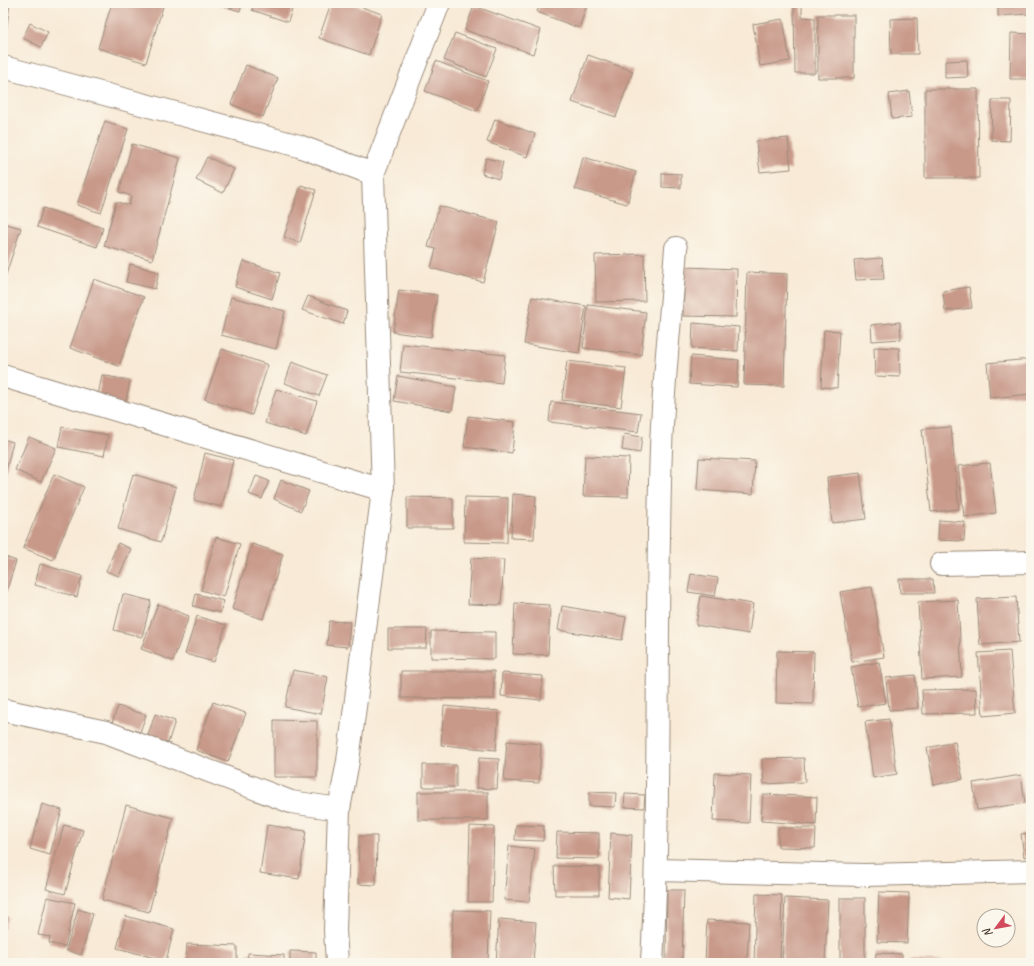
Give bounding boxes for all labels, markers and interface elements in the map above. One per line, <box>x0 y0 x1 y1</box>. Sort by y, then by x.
north arrow <box>976 908 1016 948</box>
text: N <box>979 925 995 940</box>

